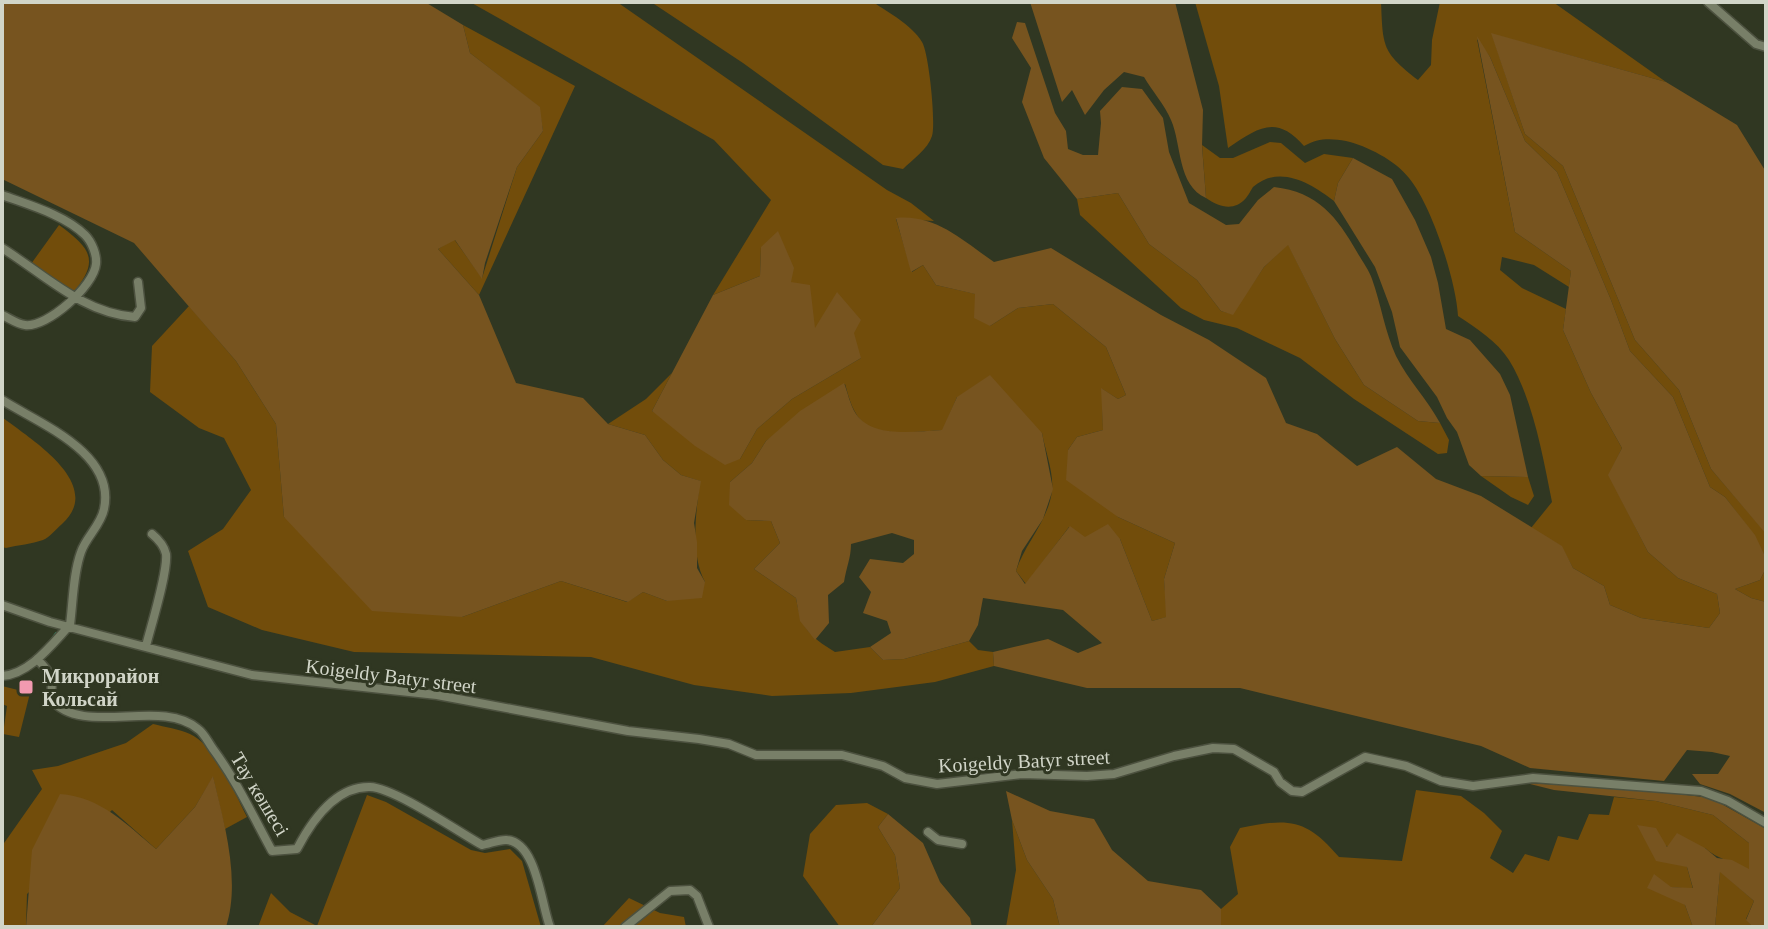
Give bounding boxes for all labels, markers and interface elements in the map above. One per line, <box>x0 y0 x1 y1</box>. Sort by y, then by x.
street label: Koigeldy Batyr street <box>304 655 478 698</box>
place label: Микрорайон Кольсай <box>42 665 159 710</box>
marker: Микрорайон Кольсай <box>17 678 35 696</box>
street label: Koigeldy Batyr street <box>937 745 1111 777</box>
street label: Тау көшесі <box>226 748 294 841</box>

